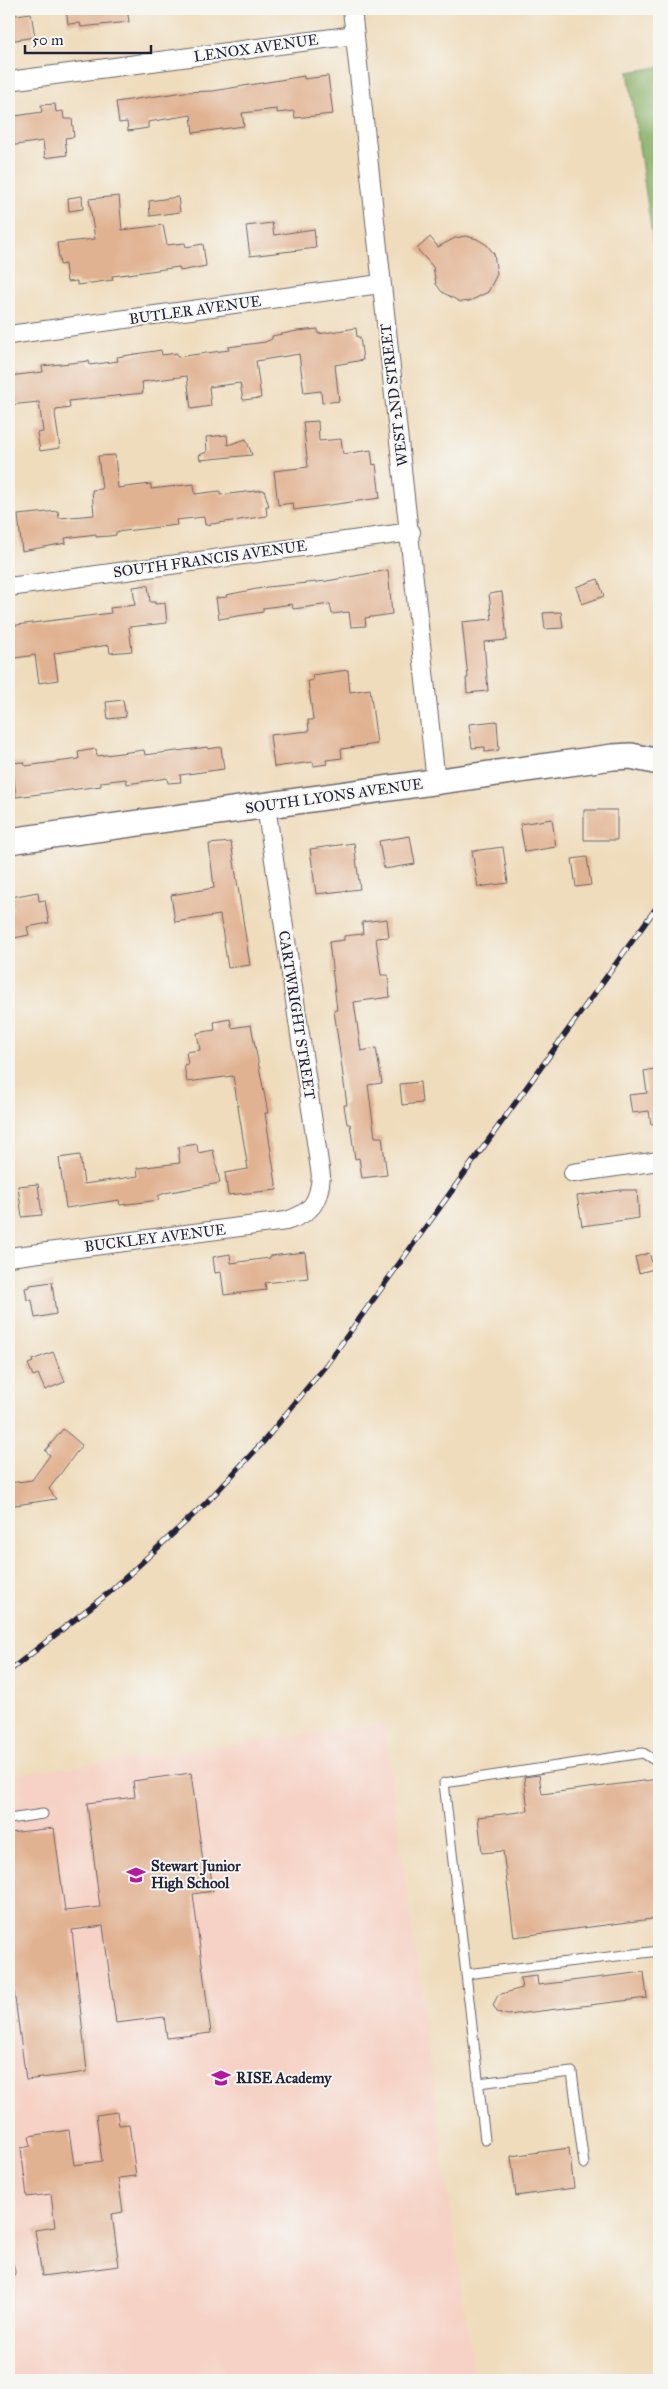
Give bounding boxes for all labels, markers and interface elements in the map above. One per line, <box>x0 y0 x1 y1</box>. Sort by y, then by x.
scale bar <box>25 22 151 54</box>
street label: LENOX AVENUE <box>192 30 320 66</box>
text: 50 m <box>32 31 64 49</box>
street label: BUTLER AVENUE <box>128 292 262 328</box>
street label: WEST 2ND STREET <box>376 323 412 467</box>
street label: SOUTH FRANCIS AVENUE <box>112 536 308 582</box>
street label: SOUTH LYONS AVENUE <box>244 775 424 817</box>
street label: CARTWRIGHT STREET <box>275 929 319 1101</box>
street label: BUCKLEY AVENUE <box>83 1220 227 1256</box>
place label: Stewart Junior High School <box>151 1857 241 1893</box>
school or university icon: Stewart Junior High School <box>125 1864 147 1886</box>
school or university icon: RISE Academy <box>210 2067 232 2089</box>
place label: RISE Academy <box>236 2069 332 2088</box>

